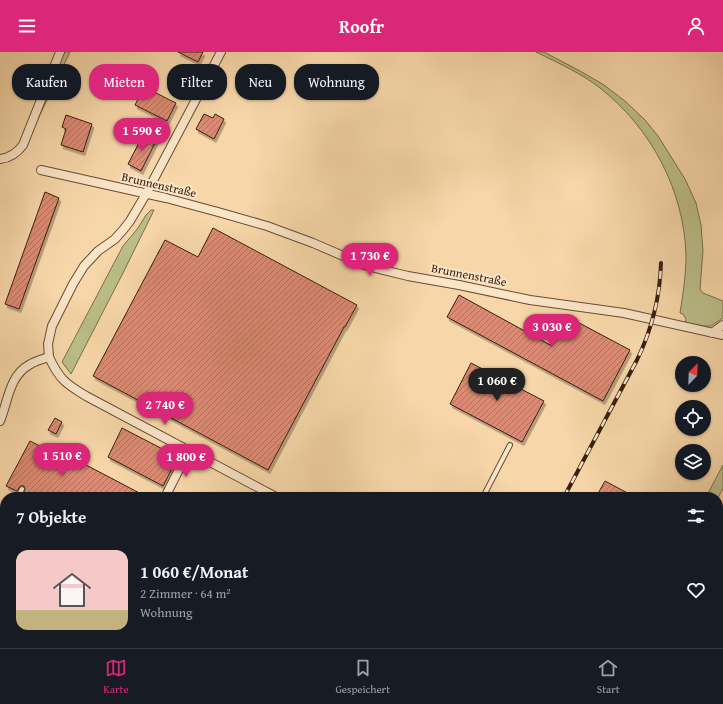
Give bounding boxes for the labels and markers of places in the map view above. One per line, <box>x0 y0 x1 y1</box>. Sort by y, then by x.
pin: 1 590 € <box>105 118 179 152</box>
pin: 1 730 € <box>333 243 407 277</box>
pin: 3 030 € <box>515 314 589 348</box>
pin: 1 060 € <box>460 368 534 402</box>
pin: 2 740 € <box>128 392 202 426</box>
pin: 1 510 € <box>25 443 99 477</box>
pin: 1 800 € <box>149 444 223 478</box>

